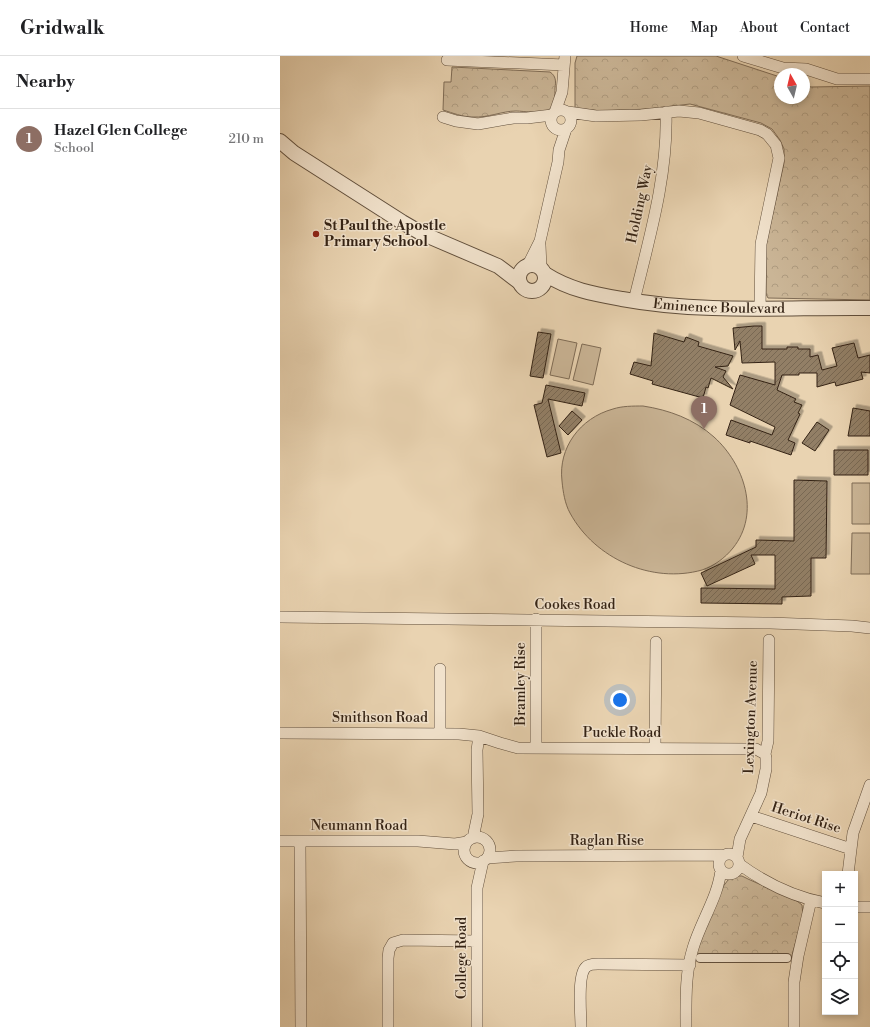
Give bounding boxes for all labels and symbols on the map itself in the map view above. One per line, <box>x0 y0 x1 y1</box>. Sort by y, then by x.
north arrow <box>774 68 810 104</box>
street label: Holding Way <box>623 163 657 245</box>
place label: St Paul the Apostle Primary School <box>324 217 447 251</box>
marker: St Paul the Apostle Primary School <box>311 229 321 239</box>
street label: Eminence Boulevard <box>652 295 785 318</box>
pin: 1 <box>691 396 717 429</box>
street label: Cookes Road <box>534 596 616 614</box>
street label: Bramley Rise <box>512 642 530 727</box>
street label: Lexington Avenue <box>740 660 762 774</box>
your location <box>610 690 630 710</box>
street label: Smithson Road <box>332 709 428 727</box>
street label: Puckle Road <box>583 724 661 742</box>
street label: Heriot Rise <box>769 798 843 838</box>
street label: Neumann Road <box>311 817 407 835</box>
street label: Raglan Rise <box>570 832 644 850</box>
street label: College Road <box>453 917 471 999</box>

